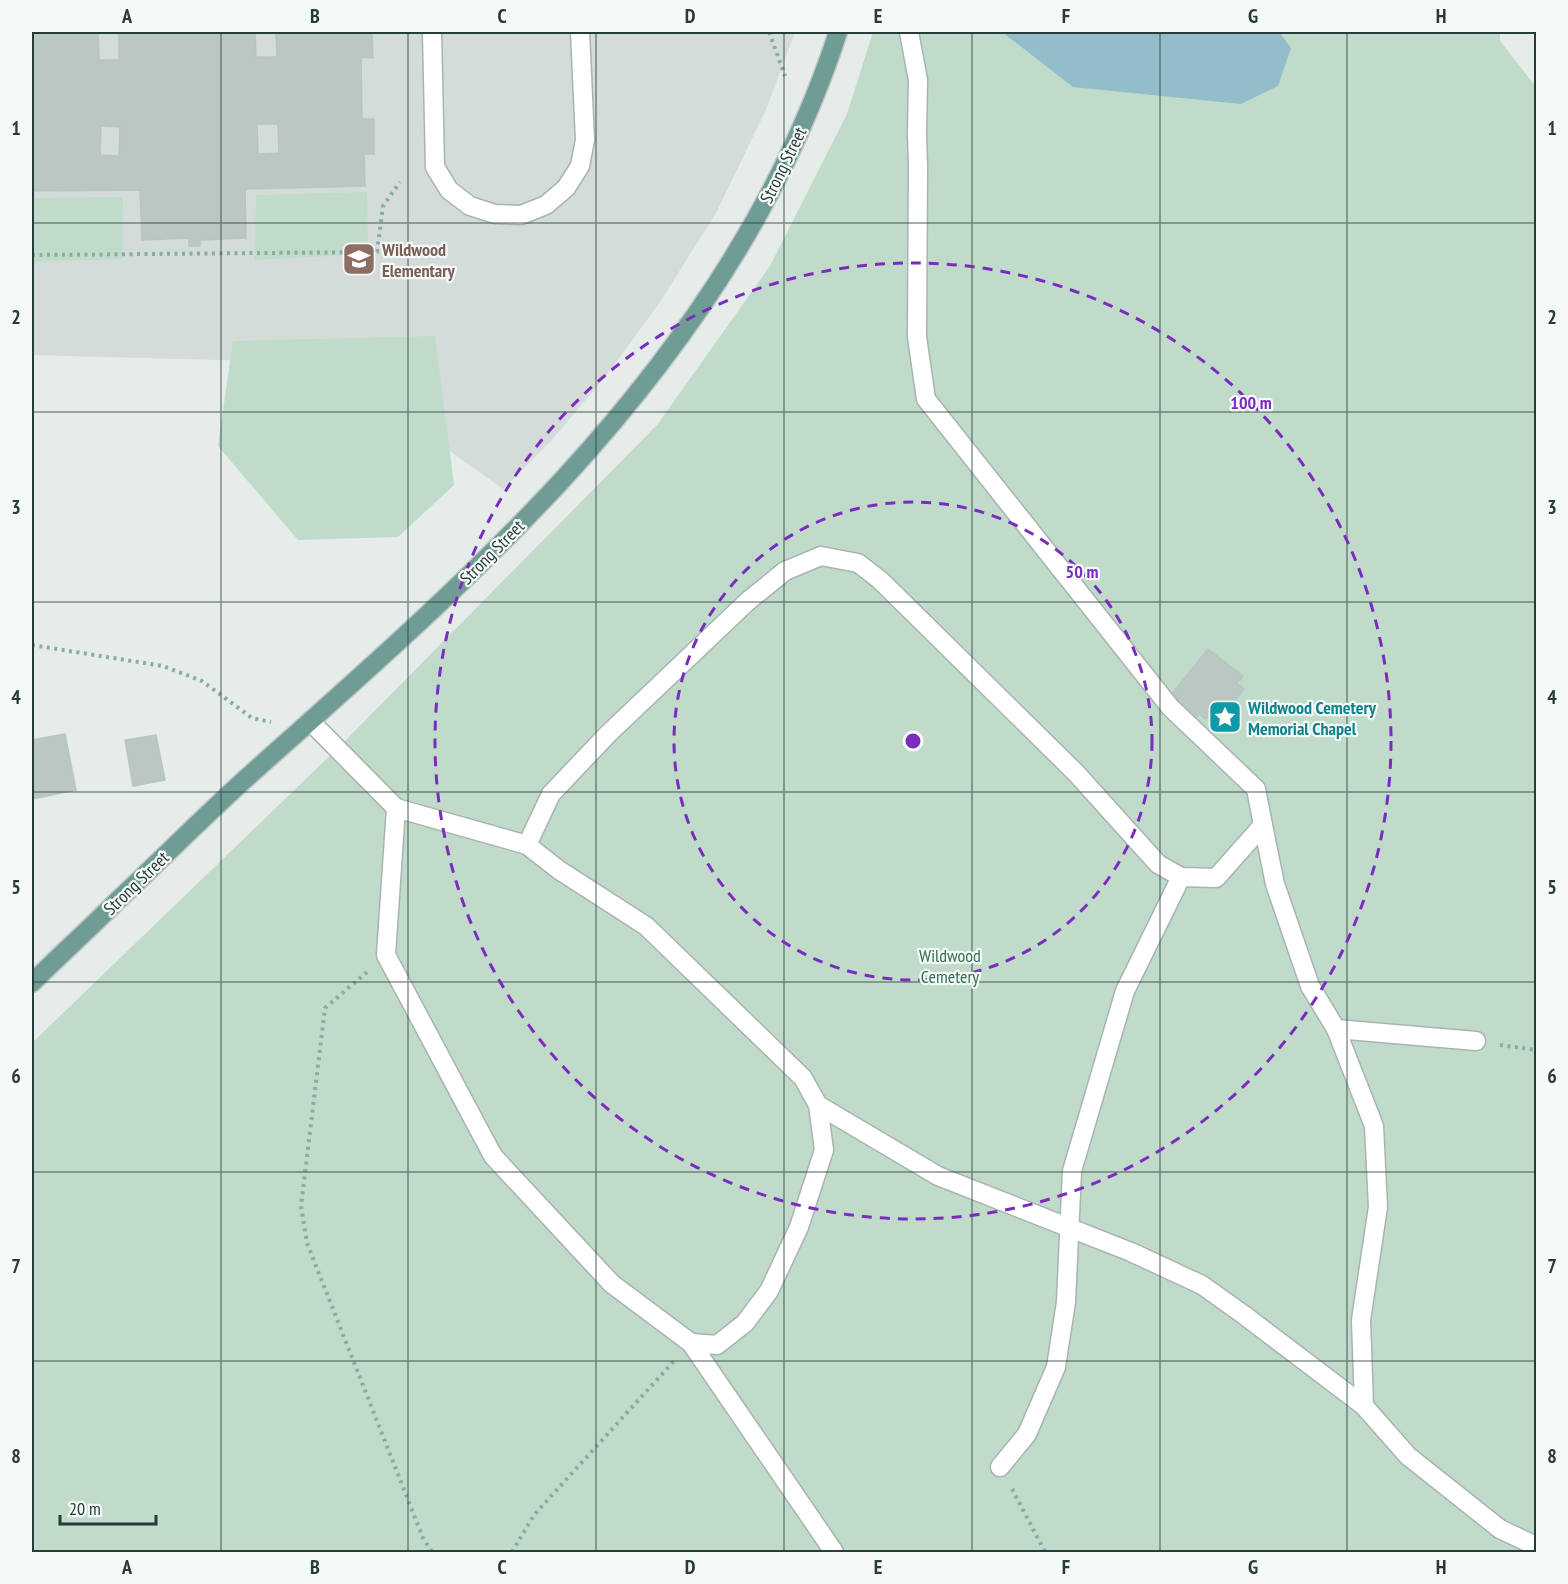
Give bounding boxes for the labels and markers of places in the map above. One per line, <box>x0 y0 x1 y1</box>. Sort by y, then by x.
place label: Wildwood Elementary <box>381 238 455 282</box>
school or university icon: Wildwood Elementary <box>341 241 377 277</box>
place label: Wildwood Cemetery Memorial Chapel <box>1247 696 1377 740</box>
place icon: Wildwood Cemetery Memorial Chapel <box>1207 699 1243 735</box>
centre of rings <box>903 731 923 751</box>

